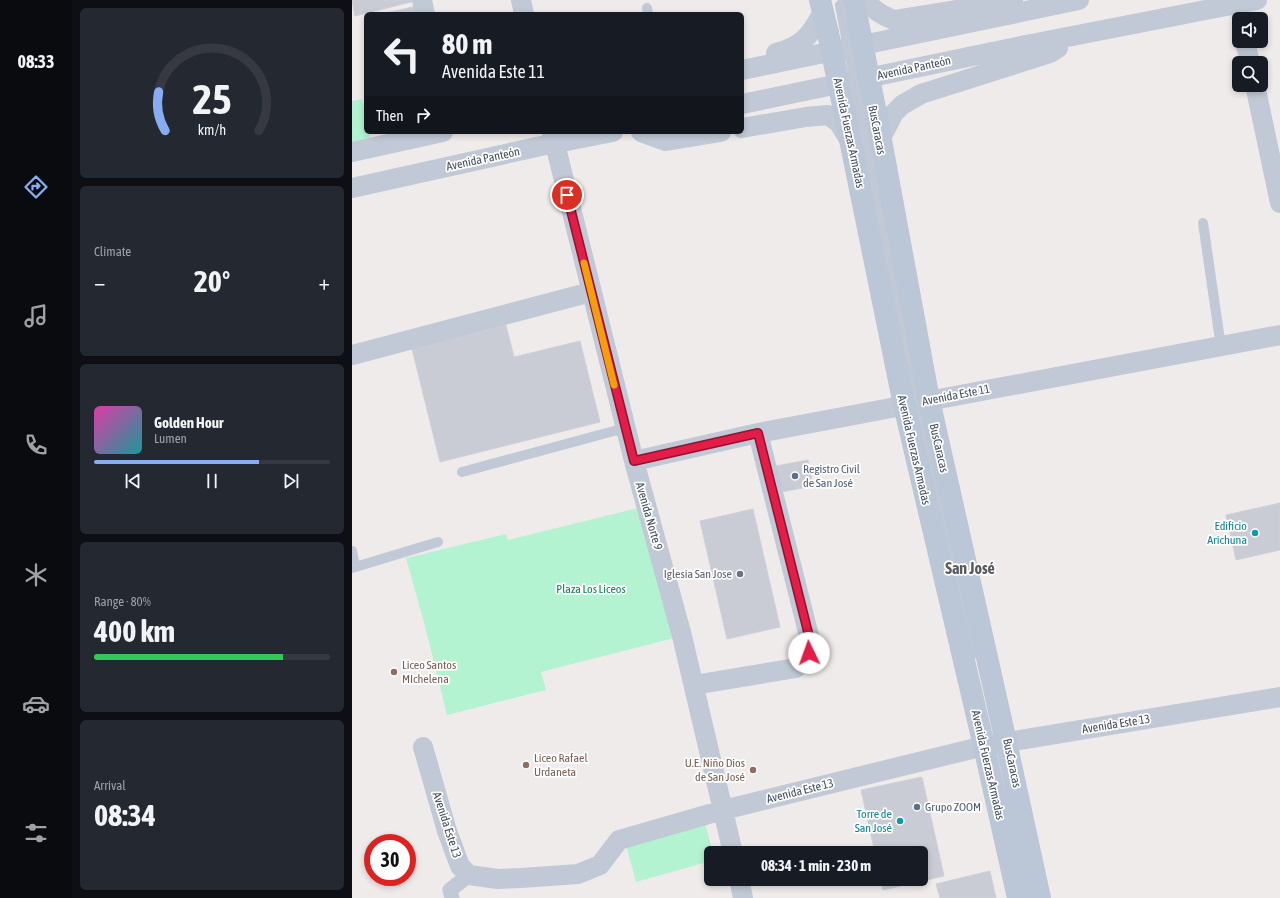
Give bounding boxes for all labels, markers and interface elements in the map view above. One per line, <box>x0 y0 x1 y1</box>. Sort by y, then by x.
map controls <box>1232 12 1268 92</box>
button: sound <box>1232 12 1268 48</box>
icon: left <box>376 28 428 80</box>
text: 80 m <box>442 28 492 60</box>
text: 08:33 <box>17 51 55 72</box>
street label: Avenida Panteón <box>876 53 952 83</box>
button: search <box>1232 56 1268 92</box>
text: Avenida Este 11 <box>442 61 545 82</box>
text: 25 <box>192 75 232 123</box>
street label: Avenida Fuerzas Armadas <box>831 77 867 189</box>
icon: right <box>412 104 434 126</box>
street label: BusCaracas <box>865 104 889 156</box>
text: Then <box>376 107 404 124</box>
text: km/h <box>198 122 226 138</box>
street label: Avenida Panteón <box>445 144 521 174</box>
icon: directions <box>22 173 50 201</box>
pin <box>550 178 584 212</box>
icon: arrive <box>556 184 578 206</box>
text: Climate <box>94 244 131 259</box>
text: 20° <box>194 264 230 298</box>
text: − <box>94 269 105 295</box>
text: + <box>319 269 330 295</box>
icon: music <box>22 302 50 330</box>
street label: Avenida Este 11 <box>921 382 991 408</box>
street label: Avenida Fuerzas Armadas <box>895 394 933 506</box>
text: Golden Hour <box>154 414 224 431</box>
street label: BusCaracas <box>927 422 951 474</box>
icon: phone <box>22 431 50 459</box>
text: Lumen <box>154 431 187 446</box>
place label: Registro Civil de San José <box>803 462 861 490</box>
icon: previous <box>122 470 144 492</box>
icon: pause <box>201 470 223 492</box>
icon: next <box>280 470 302 492</box>
marker: Registro Civil de San José <box>790 471 800 481</box>
street label: Avenida Norte 9 <box>633 480 665 552</box>
place label: Edificio Arichuna <box>1207 519 1247 547</box>
marker: Edificio Arichuna <box>1250 528 1260 538</box>
district label: San José <box>945 559 995 577</box>
icon: climate <box>22 561 50 589</box>
place label: Iglesia San Jose <box>664 567 732 581</box>
marker: Iglesia San Jose <box>735 569 745 579</box>
park label: Plaza Los Liceos <box>556 582 626 596</box>
text: Range · 80% <box>94 594 151 609</box>
text: 400 km <box>94 614 175 648</box>
position arrow <box>788 632 830 674</box>
place label: Liceo Santos MIchelena <box>402 658 456 686</box>
marker: Liceo Santos MIchelena <box>389 667 399 677</box>
icon: car <box>22 690 50 718</box>
street label: Avenida Fuerzas Armadas <box>969 709 1007 821</box>
street label: Avenida Este 13 <box>1081 712 1151 736</box>
street label: BusCaracas <box>1000 737 1024 789</box>
place label: Liceo Rafael Urdaneta <box>534 751 588 779</box>
place label: U.E. Niño Dios de San José <box>685 756 745 784</box>
marker: Liceo Rafael Urdaneta <box>521 760 531 770</box>
marker: U.E. Niño Dios de San José <box>748 765 758 775</box>
street label: Avenida Este 13 <box>765 776 835 806</box>
text: Arrival <box>94 778 126 793</box>
street label: Avenida Este 13 <box>430 790 464 860</box>
text: 08:34 <box>94 798 156 832</box>
place label: Grupo ZOOM <box>925 800 981 814</box>
marker: Grupo ZOOM <box>912 802 922 812</box>
place label: Torre de San José <box>855 807 892 835</box>
marker: Torre de San José <box>895 816 905 826</box>
icon: filters <box>22 819 50 847</box>
speed limit sign: 30 <box>364 834 416 886</box>
text: 08:34 · 1 min · 230 m <box>761 857 871 874</box>

